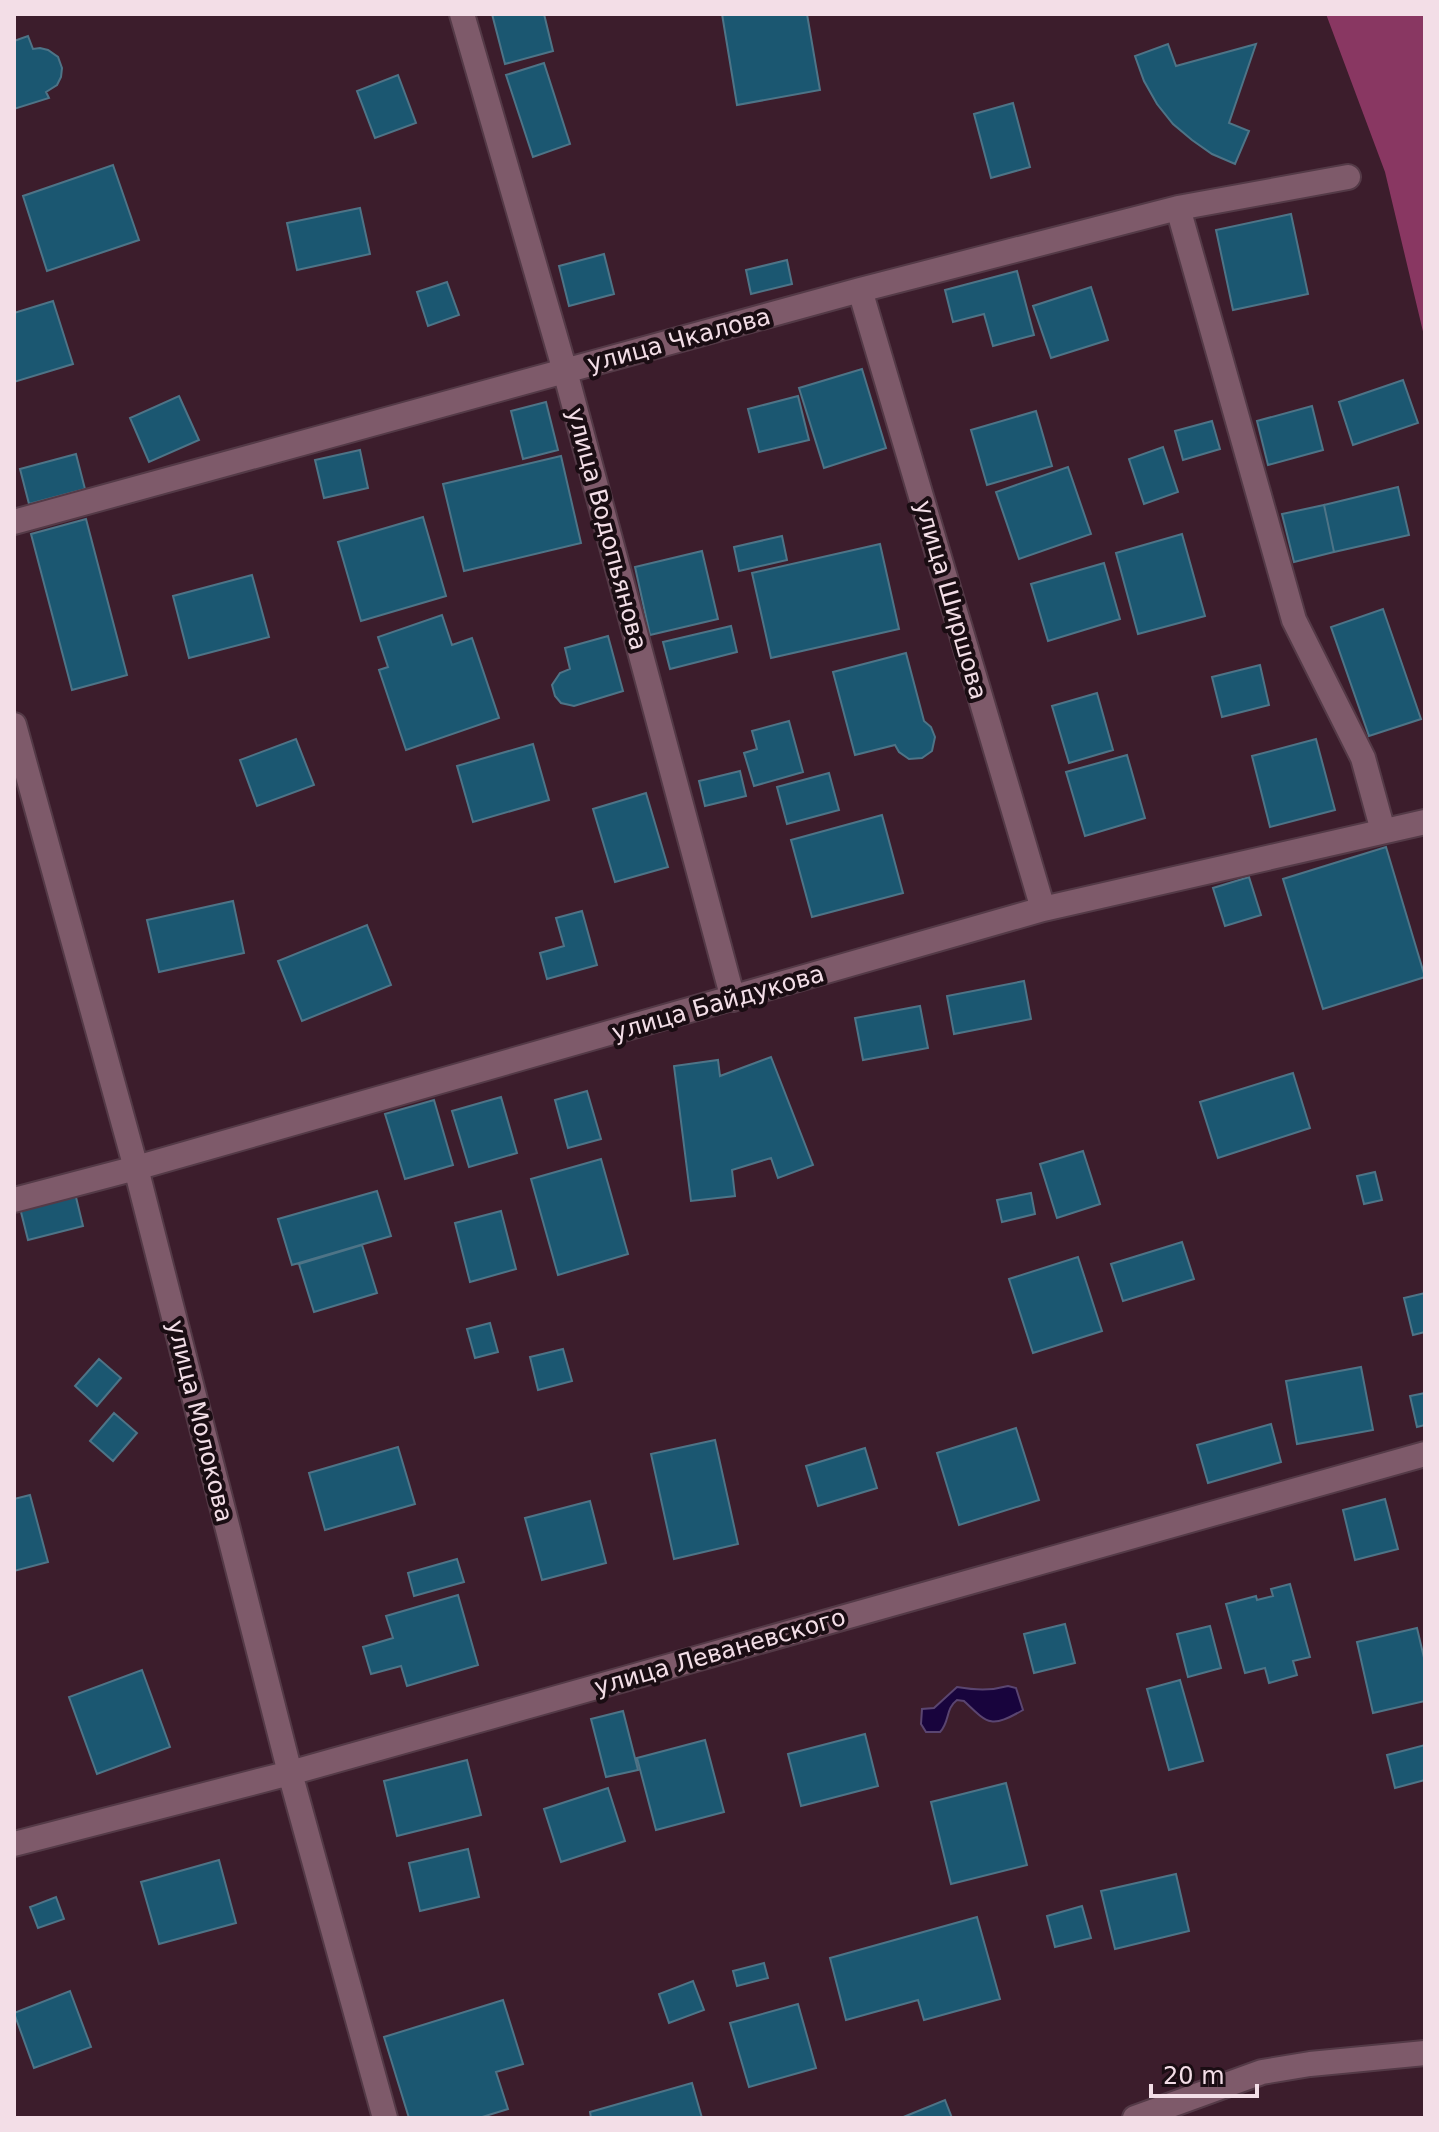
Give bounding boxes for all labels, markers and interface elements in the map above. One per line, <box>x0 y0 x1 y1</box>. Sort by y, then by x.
street label: улица Чкалова <box>584 302 774 378</box>
street label: улица Водопьянова <box>561 405 653 653</box>
street label: улица Ширшова <box>909 497 993 703</box>
street label: улица Байдукова <box>609 959 827 1047</box>
street label: улица Молокова <box>161 1317 239 1525</box>
street label: улица Леваневского <box>591 1603 849 1701</box>
scale bar <box>1151 2048 1257 2098</box>
text: 20 m <box>1163 2062 1225 2090</box>

